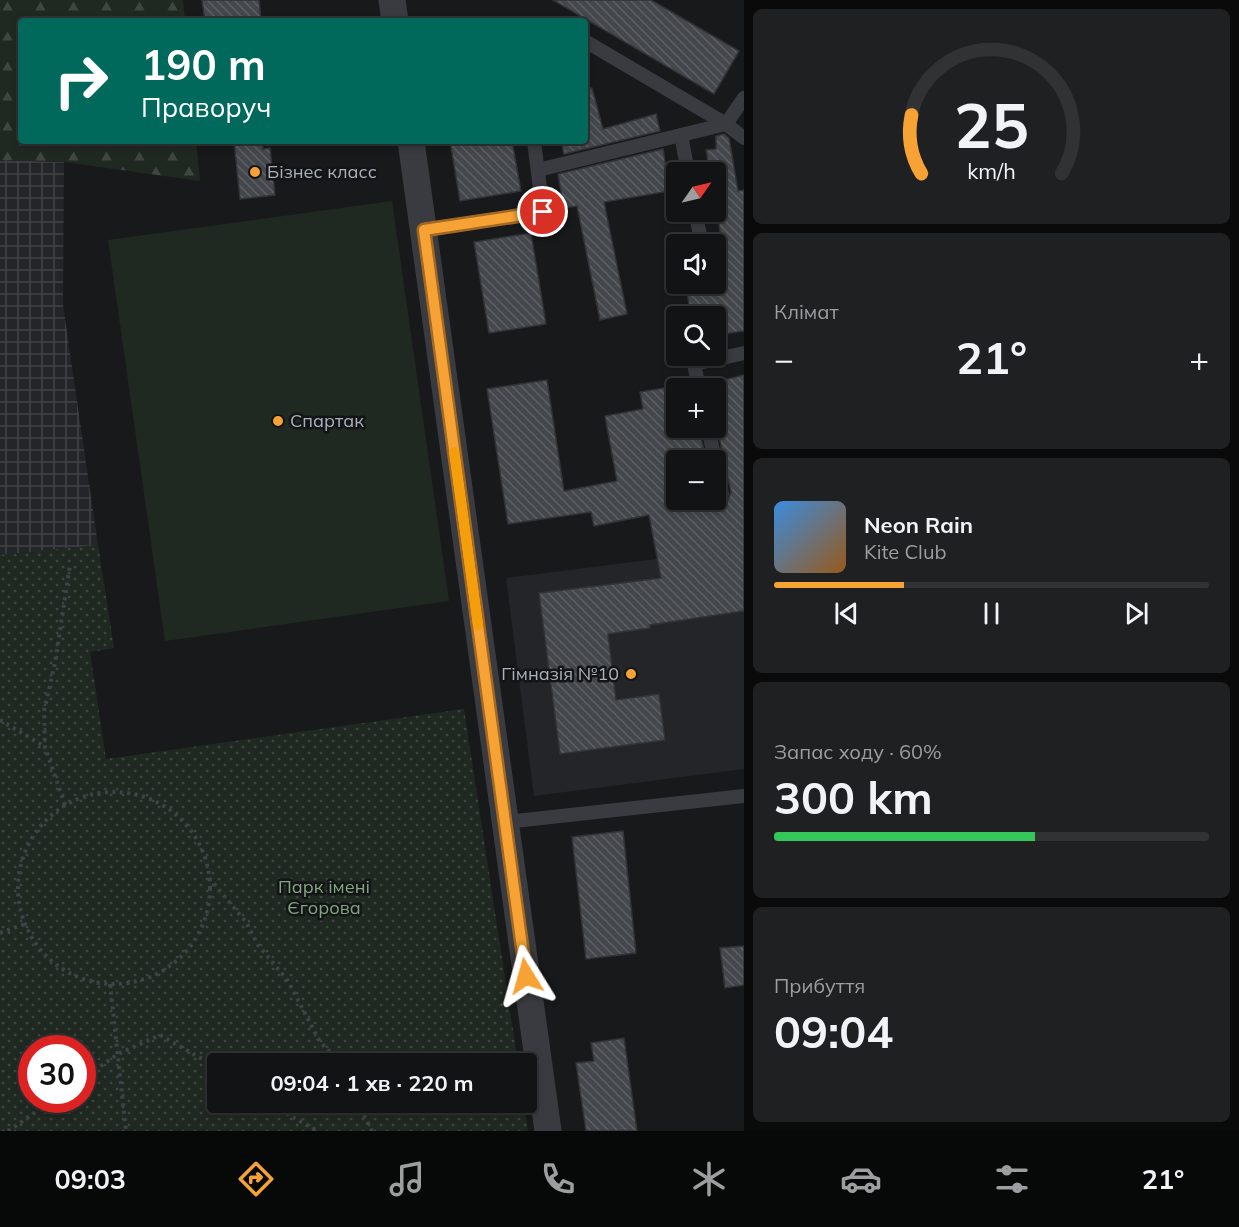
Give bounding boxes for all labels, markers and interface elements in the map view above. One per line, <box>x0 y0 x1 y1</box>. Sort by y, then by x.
text: 190 m <box>141 38 266 91</box>
icon: right <box>42 42 120 120</box>
text: 25 <box>954 85 1029 164</box>
text: Праворуч <box>141 90 271 124</box>
text: km/h <box>967 157 1016 184</box>
place label: Бізнес класс <box>267 160 377 183</box>
north arrow <box>666 162 726 222</box>
map controls <box>666 162 726 510</box>
marker: Бізнес класс <box>248 165 262 179</box>
pin <box>517 186 568 237</box>
icon: arrive <box>526 195 559 228</box>
button: sound <box>666 234 726 294</box>
text: Клімат <box>774 299 839 324</box>
button: search <box>666 306 726 366</box>
text: 21° <box>956 329 1027 385</box>
text: − <box>774 338 794 379</box>
text: + <box>1189 338 1209 379</box>
button: + <box>666 378 726 438</box>
place label: Спартак <box>290 409 364 432</box>
marker: Спартак <box>271 414 285 428</box>
button: − <box>666 450 726 510</box>
text: Neon Rain <box>864 511 973 539</box>
text: Kite Club <box>864 539 946 564</box>
icon: previous <box>830 597 863 630</box>
icon: pause <box>975 597 1008 630</box>
icon: next <box>1120 597 1153 630</box>
place label: Гімназія №10 <box>501 662 619 685</box>
marker: Гімназія №10 <box>624 667 638 681</box>
text: Запас ходу · 60% <box>774 739 942 764</box>
text: 300 km <box>774 769 933 825</box>
park label: Парк імені Єгорова <box>278 875 370 919</box>
position arrow <box>494 944 558 1008</box>
text: Прибуття <box>774 973 865 998</box>
text: 09:04 <box>774 1003 893 1059</box>
speed limit sign: 30 <box>18 1035 96 1113</box>
text: 09:04 · 1 хв · 220 m <box>270 1069 474 1097</box>
icon: directions <box>235 1158 277 1200</box>
icon: music <box>386 1158 428 1200</box>
icon: phone <box>537 1158 579 1200</box>
icon: climate <box>688 1158 730 1200</box>
icon: car <box>840 1158 882 1200</box>
icon: filters <box>991 1158 1033 1200</box>
text: 09:03 <box>55 1162 126 1196</box>
text: 21° <box>1142 1162 1184 1196</box>

